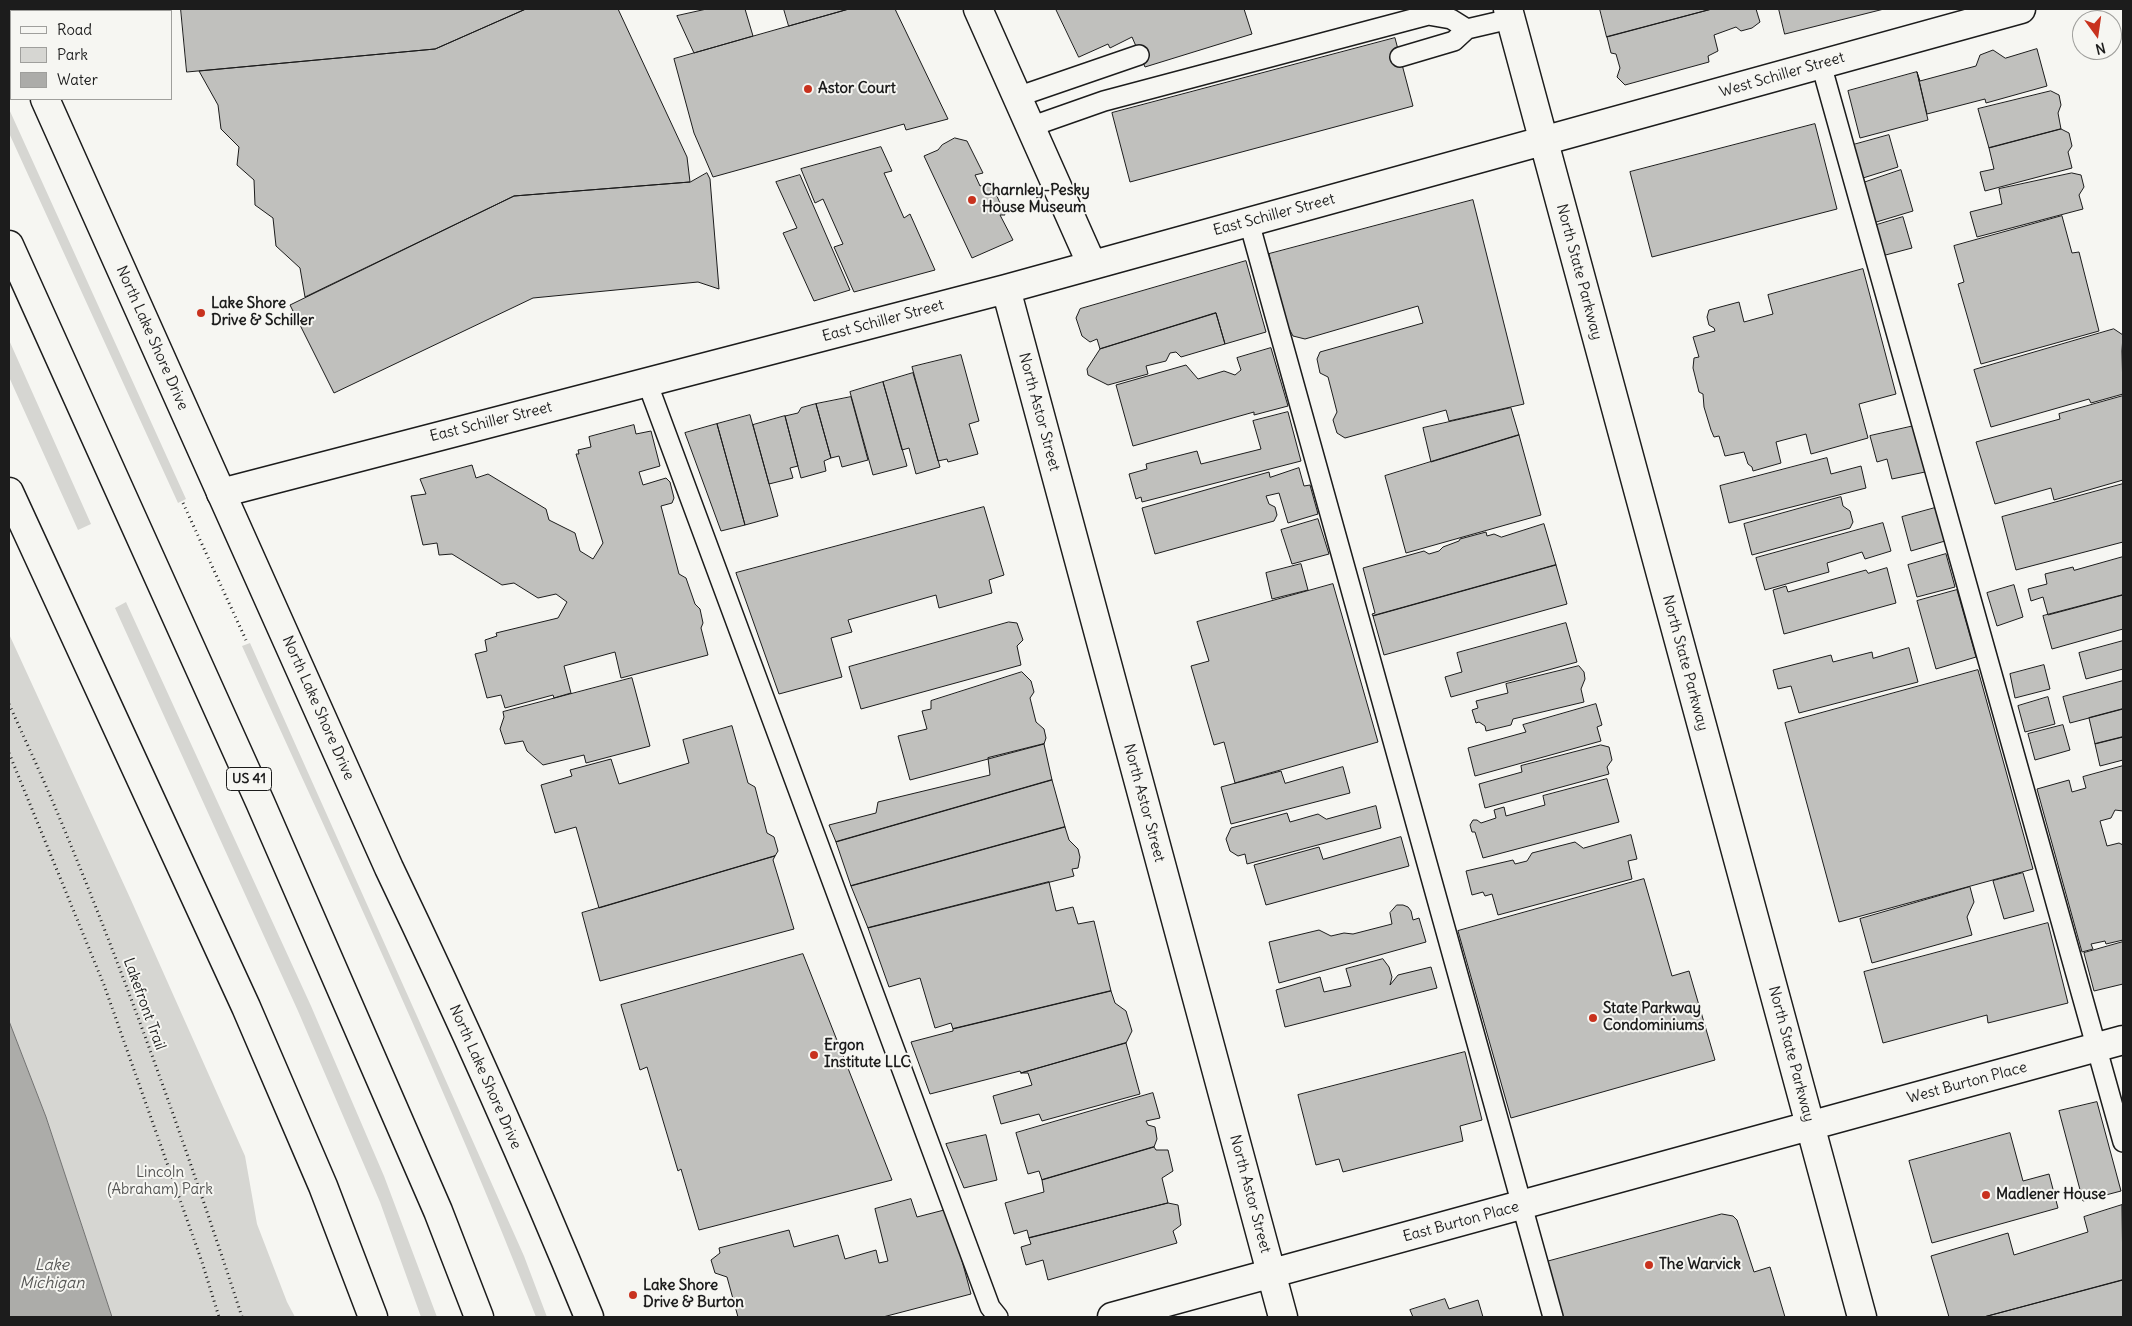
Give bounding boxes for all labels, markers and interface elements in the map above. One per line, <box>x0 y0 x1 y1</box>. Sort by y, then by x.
legend <box>10 10 172 100</box>
north arrow <box>2072 10 2122 60</box>
text: Road <box>57 20 92 39</box>
text: N <box>2094 39 2107 58</box>
text: Park <box>57 45 88 64</box>
street label: West Schiller Street <box>1717 49 1847 101</box>
text: Water <box>57 70 98 89</box>
place label: Astor Court <box>818 80 896 98</box>
marker: Astor Court <box>802 83 814 95</box>
place label: Charnley-Pesky House Museum <box>982 182 1090 217</box>
street label: East Schiller Street <box>1211 190 1337 240</box>
marker: Charnley-Pesky House Museum <box>966 194 978 206</box>
street label: North State Parkway <box>1552 202 1606 342</box>
street label: North Lake Shore Drive <box>112 263 192 413</box>
place label: Lake Shore Drive & Schiller <box>211 295 314 330</box>
street label: East Schiller Street <box>820 296 946 346</box>
marker: Lake Shore Drive & Schiller <box>195 307 207 319</box>
street label: North Astor Street <box>1015 351 1063 473</box>
street label: East Schiller Street <box>428 398 554 446</box>
street label: North State Parkway <box>1658 593 1712 733</box>
street label: North Lake Shore Drive <box>278 633 358 783</box>
street label: North Astor Street <box>1120 742 1168 864</box>
road number: US 41 <box>226 768 272 791</box>
street label: Lakefront Trail <box>119 955 169 1053</box>
street label: North State Parkway <box>1764 984 1818 1124</box>
place label: State Parkway Condominiums <box>1603 1000 1704 1035</box>
street label: North Lake Shore Drive <box>445 1002 525 1152</box>
marker: State Parkway Condominiums <box>1587 1012 1599 1024</box>
place label: Ergon Institute LLC <box>824 1037 910 1072</box>
marker: Ergon Institute LLC <box>808 1049 820 1061</box>
street label: West Burton Place <box>1905 1058 2029 1108</box>
street label: North Astor Street <box>1226 1133 1274 1255</box>
park label: Lincoln (Abraham) Park <box>107 1164 213 1199</box>
place label: Madlener House <box>1996 1186 2106 1204</box>
marker: Madlener House <box>1980 1189 1992 1201</box>
street label: East Burton Place <box>1401 1198 1521 1246</box>
water label: Lake Michigan <box>20 1255 84 1293</box>
place label: The Warvick <box>1659 1256 1741 1274</box>
marker: The Warvick <box>1643 1259 1655 1271</box>
place label: Lake Shore Drive & Burton <box>643 1277 744 1312</box>
marker: Lake Shore Drive & Burton <box>627 1289 639 1301</box>

